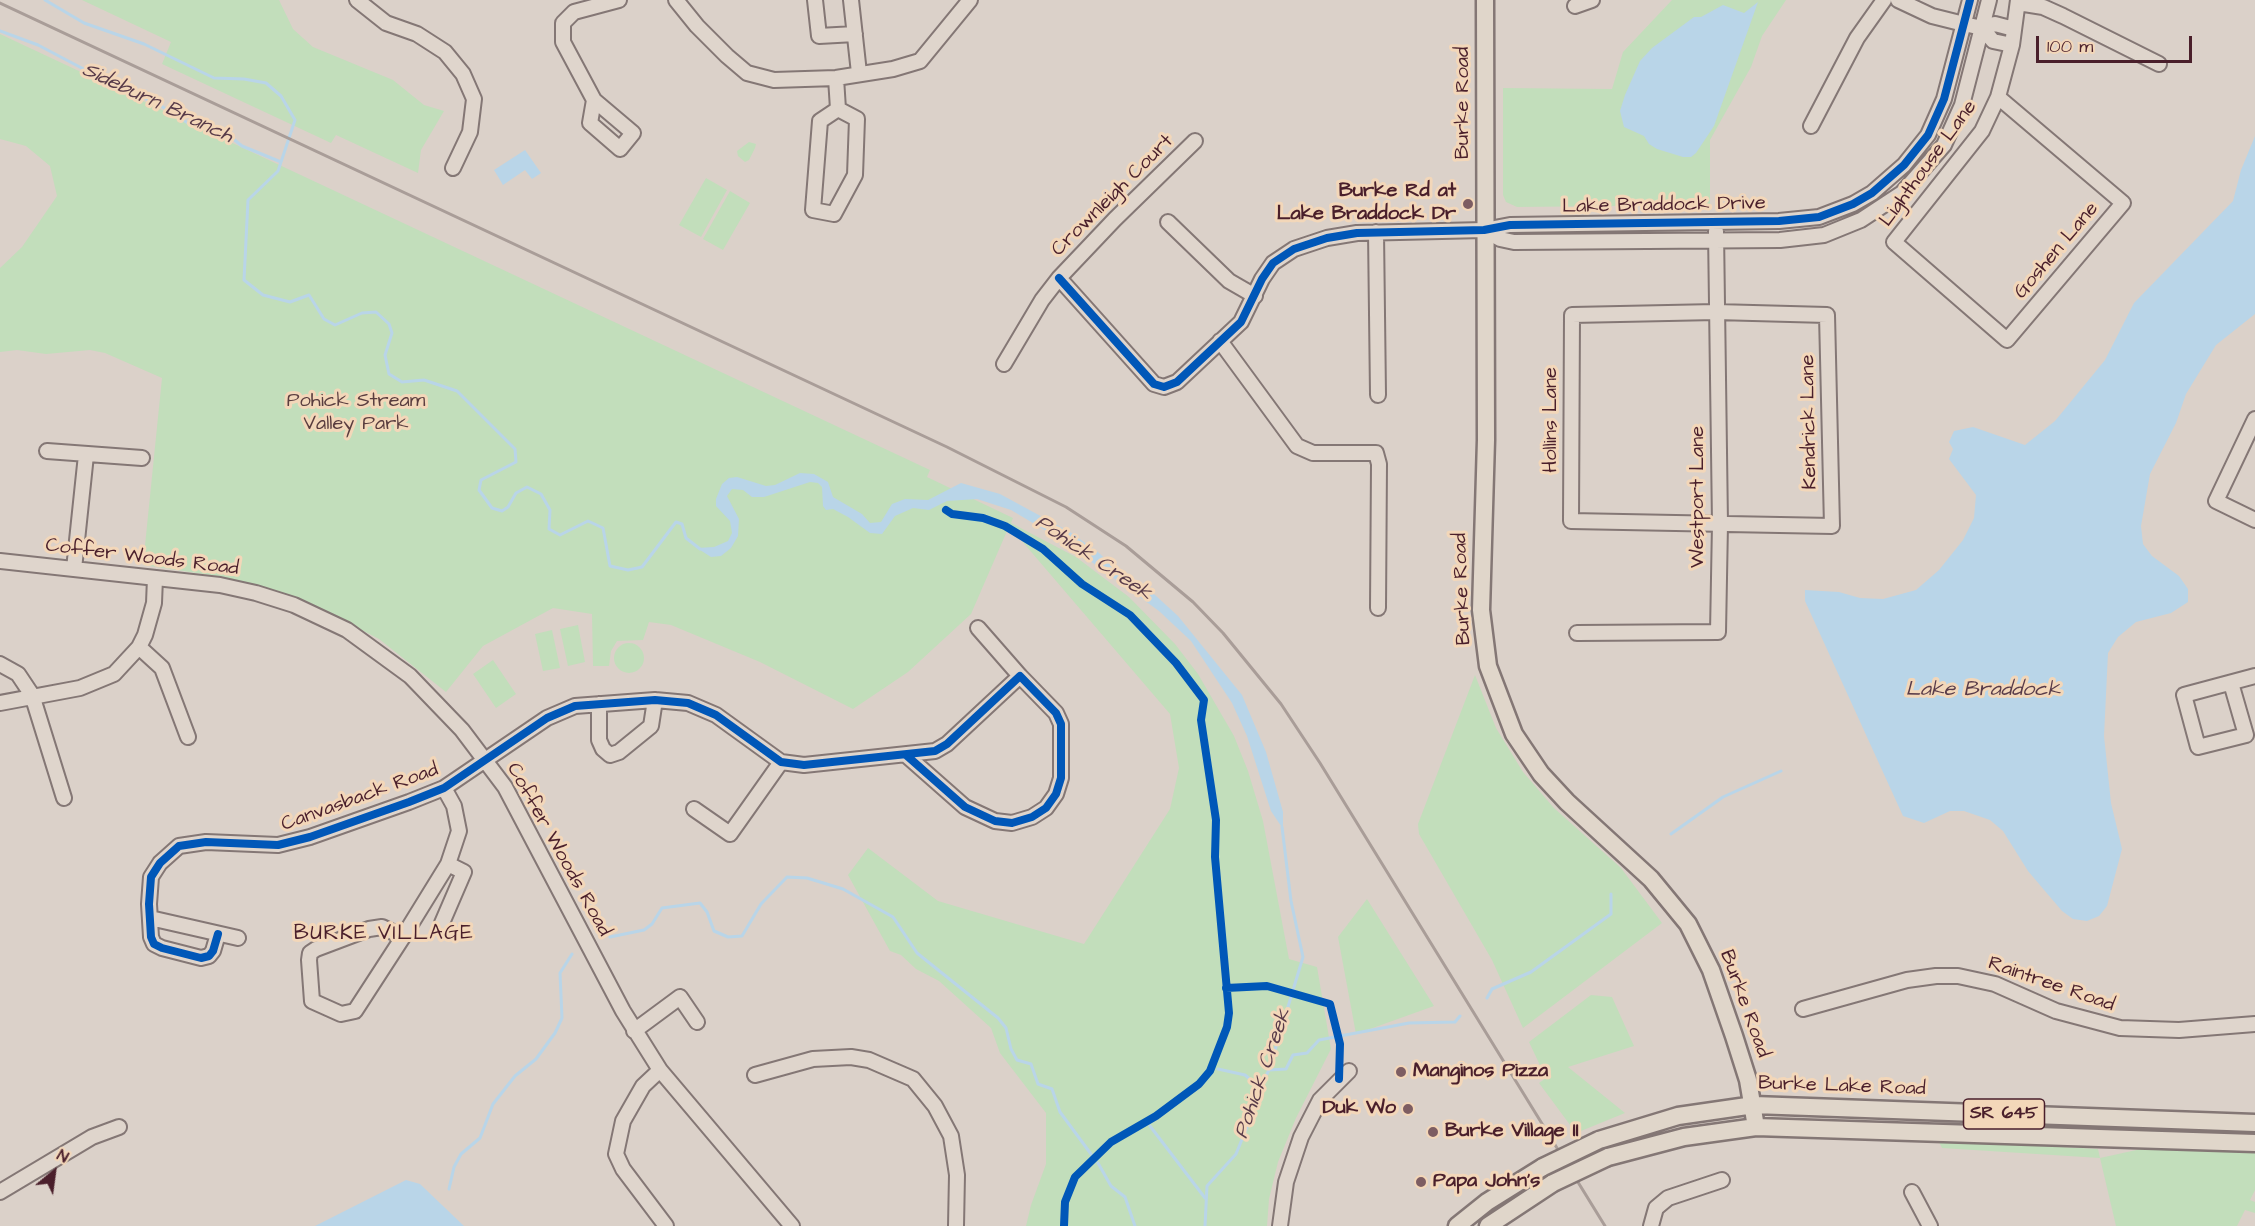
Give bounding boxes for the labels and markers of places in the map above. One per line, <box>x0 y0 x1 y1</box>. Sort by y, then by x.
place label: Burke Rd at Lake Braddock Dr <box>1277 180 1456 227</box>
marker: Burke Rd at Lake Braddock Dr <box>1461 197 1475 211</box>
place label: Manginos Pizza <box>1413 1060 1548 1084</box>
marker: Manginos Pizza <box>1394 1065 1408 1079</box>
place label: Duk Wo <box>1323 1097 1396 1121</box>
marker: Duk Wo <box>1401 1102 1415 1116</box>
place label: Burke Village II <box>1445 1120 1579 1144</box>
marker: Burke Village II <box>1426 1125 1440 1139</box>
place label: Papa John's <box>1433 1170 1540 1194</box>
marker: Papa John's <box>1414 1175 1428 1189</box>

